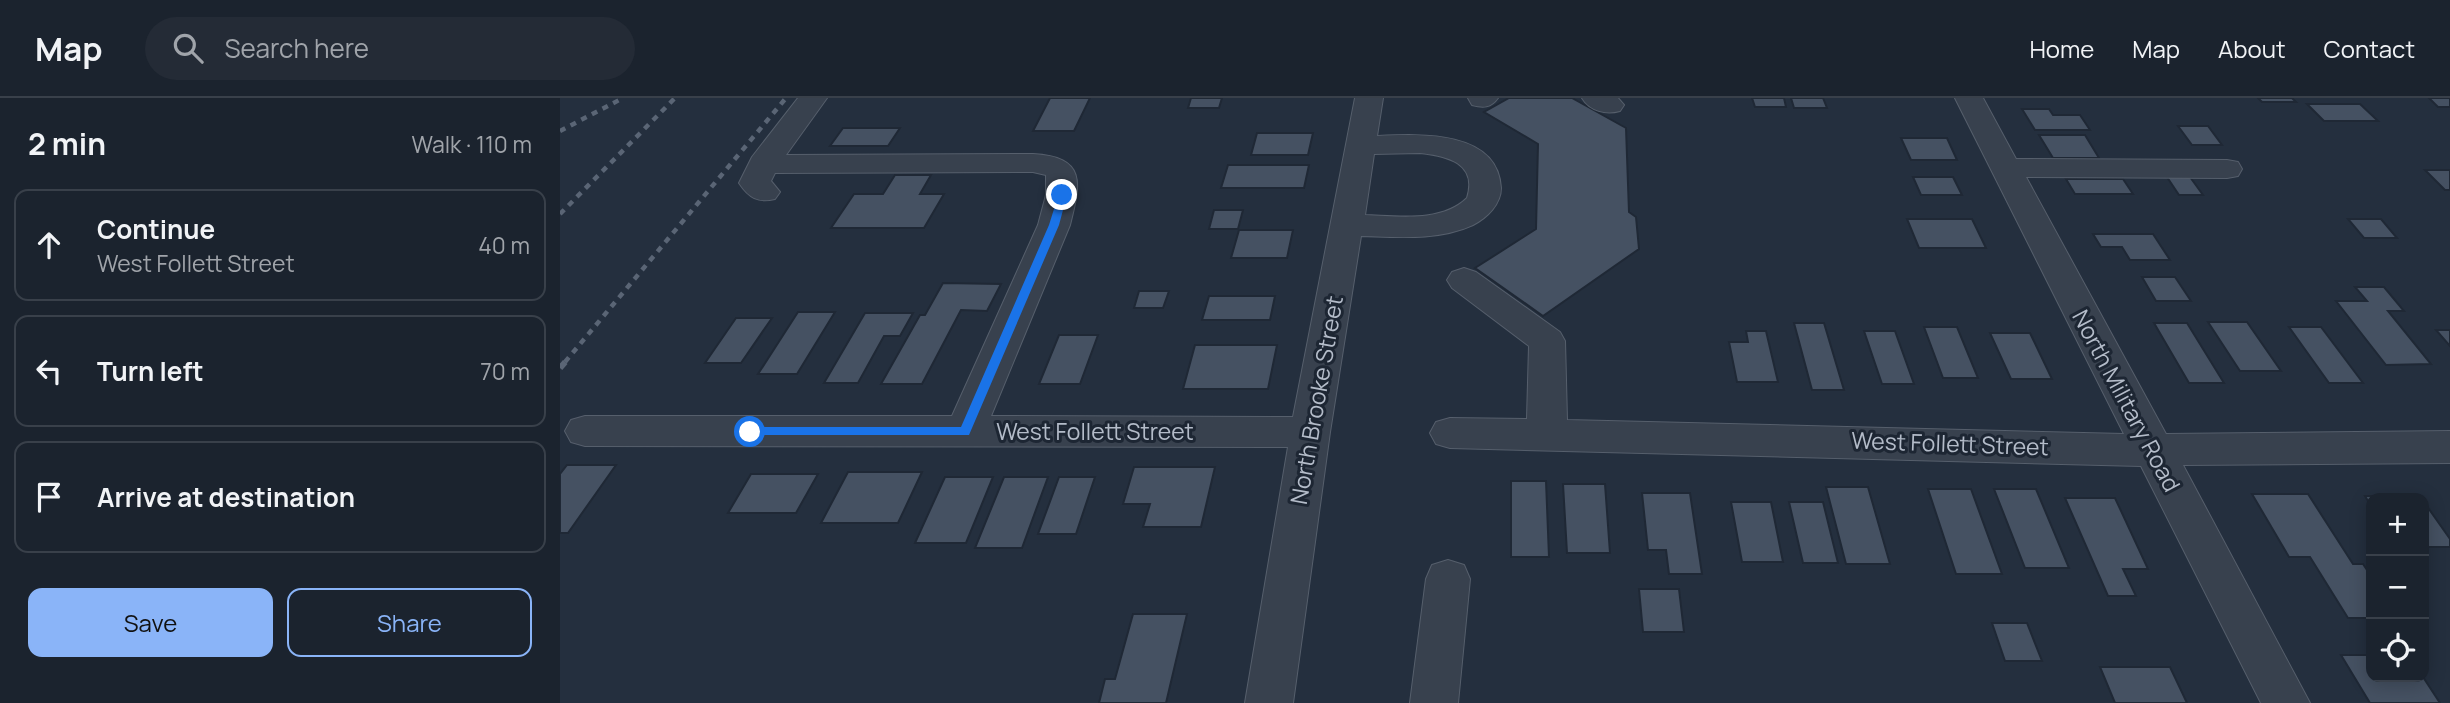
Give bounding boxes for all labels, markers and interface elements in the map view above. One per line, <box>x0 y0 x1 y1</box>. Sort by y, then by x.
search box <box>145 17 635 80</box>
text: Map <box>35 26 103 71</box>
icon: search <box>169 29 207 67</box>
text: Search here <box>225 30 369 66</box>
text: Home <box>2029 32 2094 65</box>
text: Map <box>2132 32 2180 65</box>
text: About <box>2218 32 2286 65</box>
text: Contact <box>2324 32 2415 65</box>
text: 2 min <box>28 123 106 164</box>
text: Walk · 110 m <box>411 128 532 160</box>
route end <box>1046 179 1077 210</box>
text: Continue <box>97 211 215 247</box>
icon: ahead <box>30 226 68 264</box>
text: 40 m <box>478 229 530 261</box>
text: West Follett Street <box>97 247 295 279</box>
street label: North Brooke Street <box>1282 293 1350 507</box>
street label: North Military Road <box>2065 304 2188 497</box>
icon: left <box>30 352 68 390</box>
text: Turn left <box>97 353 204 389</box>
text: 70 m <box>480 355 530 387</box>
street label: West Follett Street <box>996 415 1194 447</box>
route start <box>734 416 765 447</box>
street label: West Follett Street <box>1851 424 2049 462</box>
icon: arrive <box>30 478 68 516</box>
text: Arrive at destination <box>97 479 355 515</box>
map controls <box>2366 493 2429 682</box>
button: + <box>2366 493 2429 556</box>
button: − <box>2366 556 2429 619</box>
button: Save <box>28 588 273 657</box>
button: Share <box>287 588 532 657</box>
button: locate <box>2366 619 2429 682</box>

